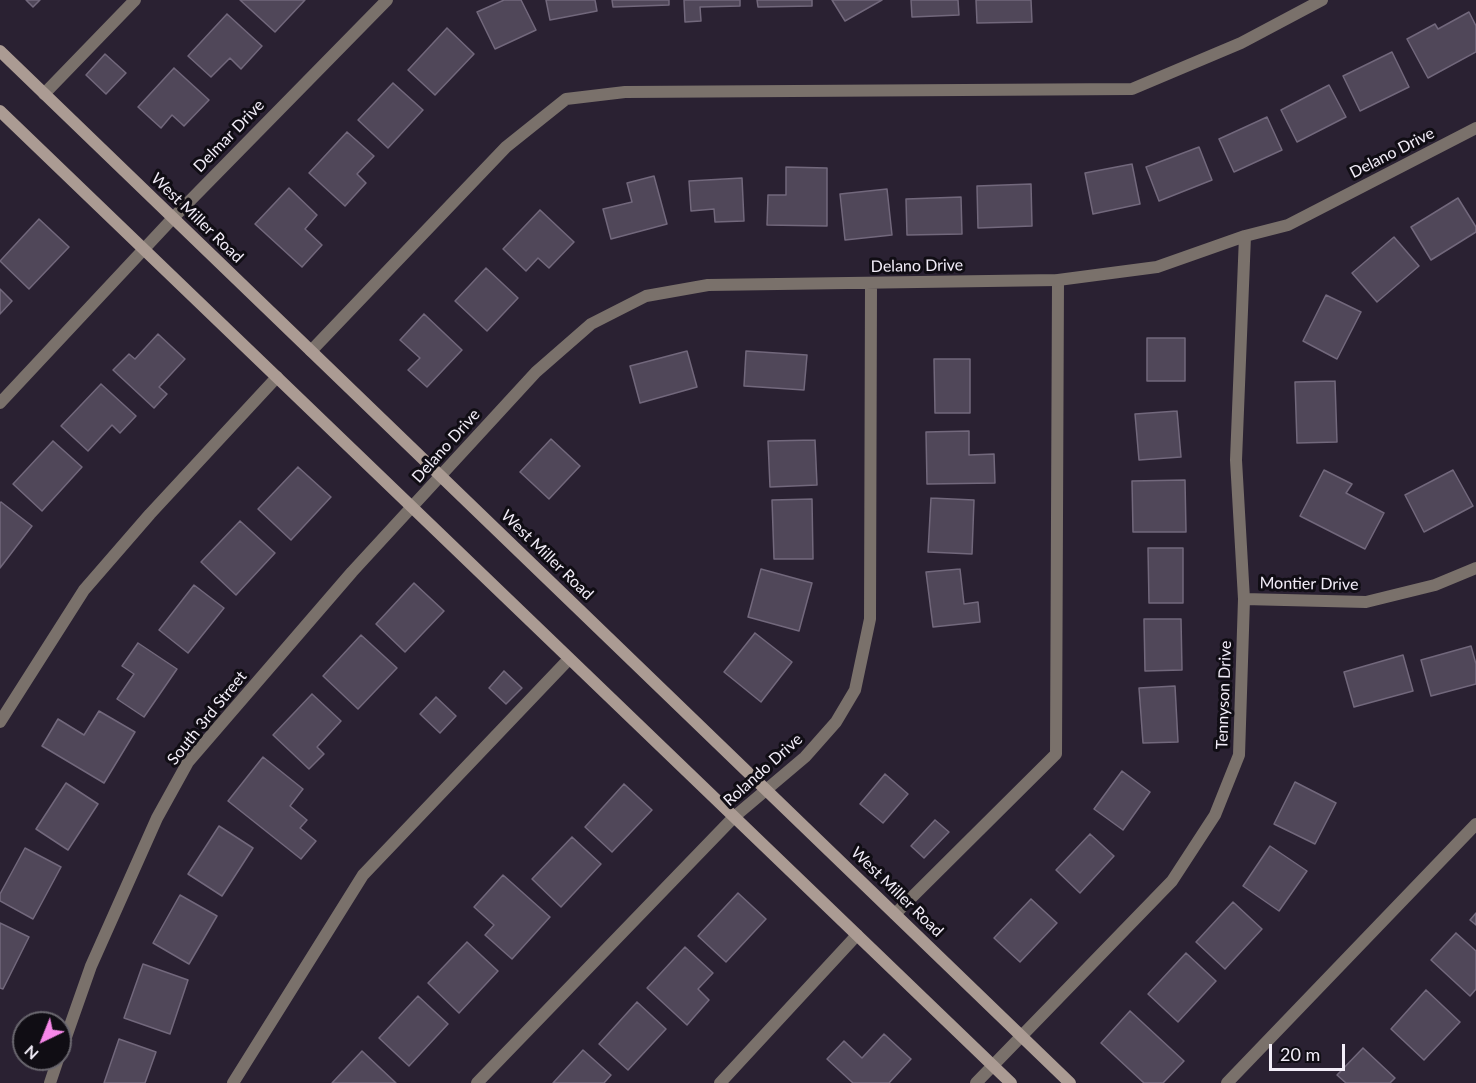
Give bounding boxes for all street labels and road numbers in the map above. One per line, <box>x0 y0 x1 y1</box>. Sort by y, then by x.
street label: Delmar Drive <box>190 96 268 176</box>
street label: Delano Drive <box>1346 123 1438 183</box>
street label: West Miller Road <box>147 169 247 267</box>
street label: Delano Drive <box>871 256 963 276</box>
street label: Delano Drive <box>408 405 484 487</box>
street label: West Miller Road <box>497 506 597 604</box>
street label: Montier Drive <box>1259 574 1359 594</box>
street label: Tennyson Drive <box>1213 640 1235 750</box>
street label: South 3rd Street <box>163 667 251 769</box>
street label: Rolando Drive <box>720 730 806 810</box>
street label: West Miller Road <box>847 843 947 941</box>

